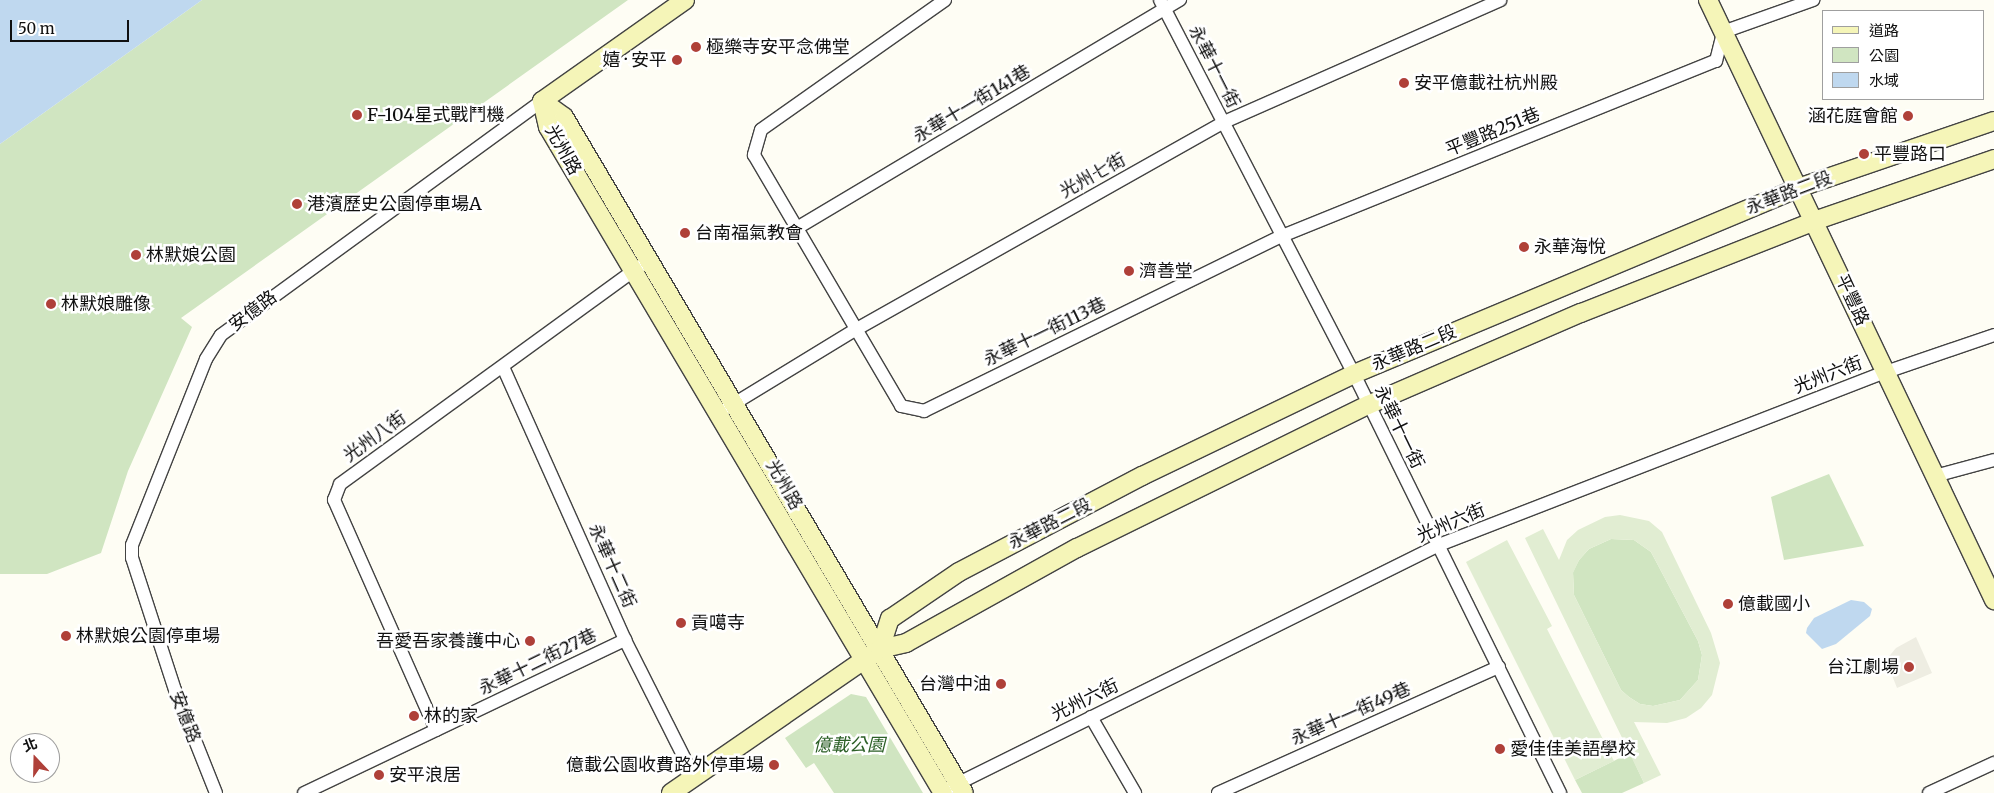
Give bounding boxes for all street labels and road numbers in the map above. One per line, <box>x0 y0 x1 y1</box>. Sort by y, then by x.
street label: 永華十一街 <box>1184 22 1244 112</box>
street label: 永華十一街141巷 <box>909 60 1035 148</box>
street label: 平豐路251巷 <box>1443 103 1543 161</box>
street label: 光州路 <box>540 121 586 179</box>
street label: 光州七街 <box>1056 149 1130 203</box>
street label: 永華路二段 <box>1743 167 1835 219</box>
street label: 平豐路 <box>1831 271 1873 329</box>
street label: 安億路 <box>225 286 281 336</box>
street label: 永華十一街113巷 <box>980 293 1110 371</box>
street label: 永華路二段 <box>1368 320 1460 376</box>
street label: 光州六街 <box>1791 352 1865 398</box>
street label: 永華十一街 <box>1370 382 1428 472</box>
street label: 光州八街 <box>340 407 410 467</box>
street label: 光州路 <box>761 456 807 514</box>
street label: 永華路二段 <box>1005 494 1095 554</box>
street label: 光州六街 <box>1414 499 1488 547</box>
street label: 永華十二街 <box>584 520 640 612</box>
street label: 永華十二街27巷 <box>476 624 600 700</box>
street label: 光州六街 <box>1048 675 1122 725</box>
street label: 永華十一街49巷 <box>1288 678 1414 750</box>
street label: 安億路 <box>165 688 205 746</box>

